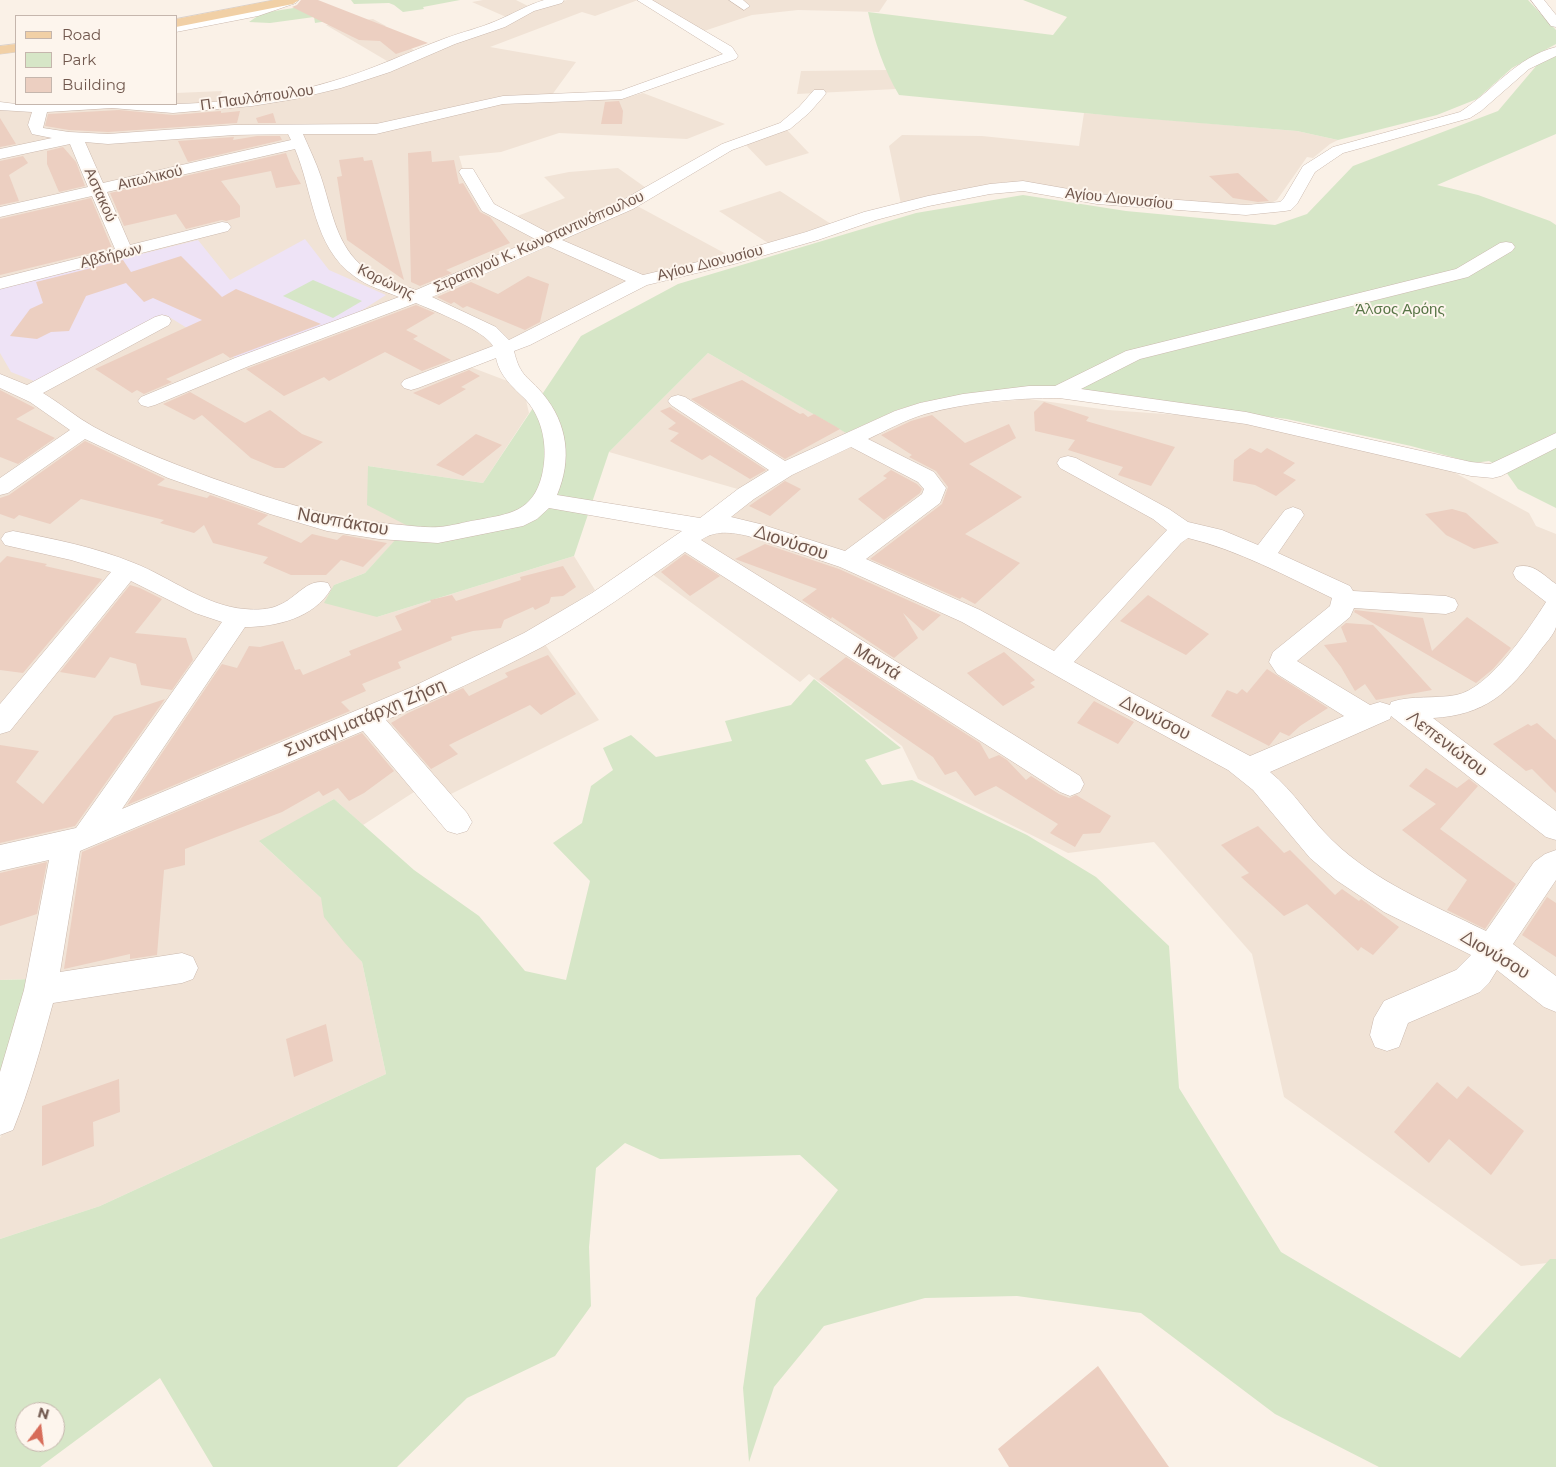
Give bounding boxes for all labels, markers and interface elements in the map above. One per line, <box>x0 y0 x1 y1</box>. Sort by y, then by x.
legend <box>15 15 178 105</box>
text: Road <box>62 25 101 44</box>
text: Park <box>62 50 96 69</box>
text: Building <box>62 75 126 94</box>
street label: Π. Παυλόπουλου <box>199 81 315 115</box>
street label: Αιτωλικού <box>116 162 184 194</box>
street label: Αστακού <box>80 165 120 225</box>
street label: Αγίου Διονυσίου <box>1064 184 1174 214</box>
street label: Στρατηγού Κ. Κωνσταντινόπουλου <box>431 187 647 297</box>
street label: Αβδήρων <box>78 240 144 272</box>
street label: Αγίου Διονυσίου <box>655 241 765 285</box>
street label: Κορώνης <box>354 260 418 304</box>
park label: Άλσος Αρόης <box>1355 301 1445 319</box>
street label: Ναυπάκτου <box>296 503 390 541</box>
street label: Διονύσου <box>751 521 831 565</box>
street label: Μαντά <box>849 639 905 685</box>
street label: Συνταγματάρχη Ζήση <box>281 674 449 762</box>
street label: Διονύσου <box>1116 691 1194 745</box>
street label: Λεπενιώτου <box>1403 707 1491 781</box>
street label: Διονύσου <box>1457 926 1533 984</box>
north arrow <box>15 1402 65 1452</box>
text: N <box>36 1403 51 1424</box>

